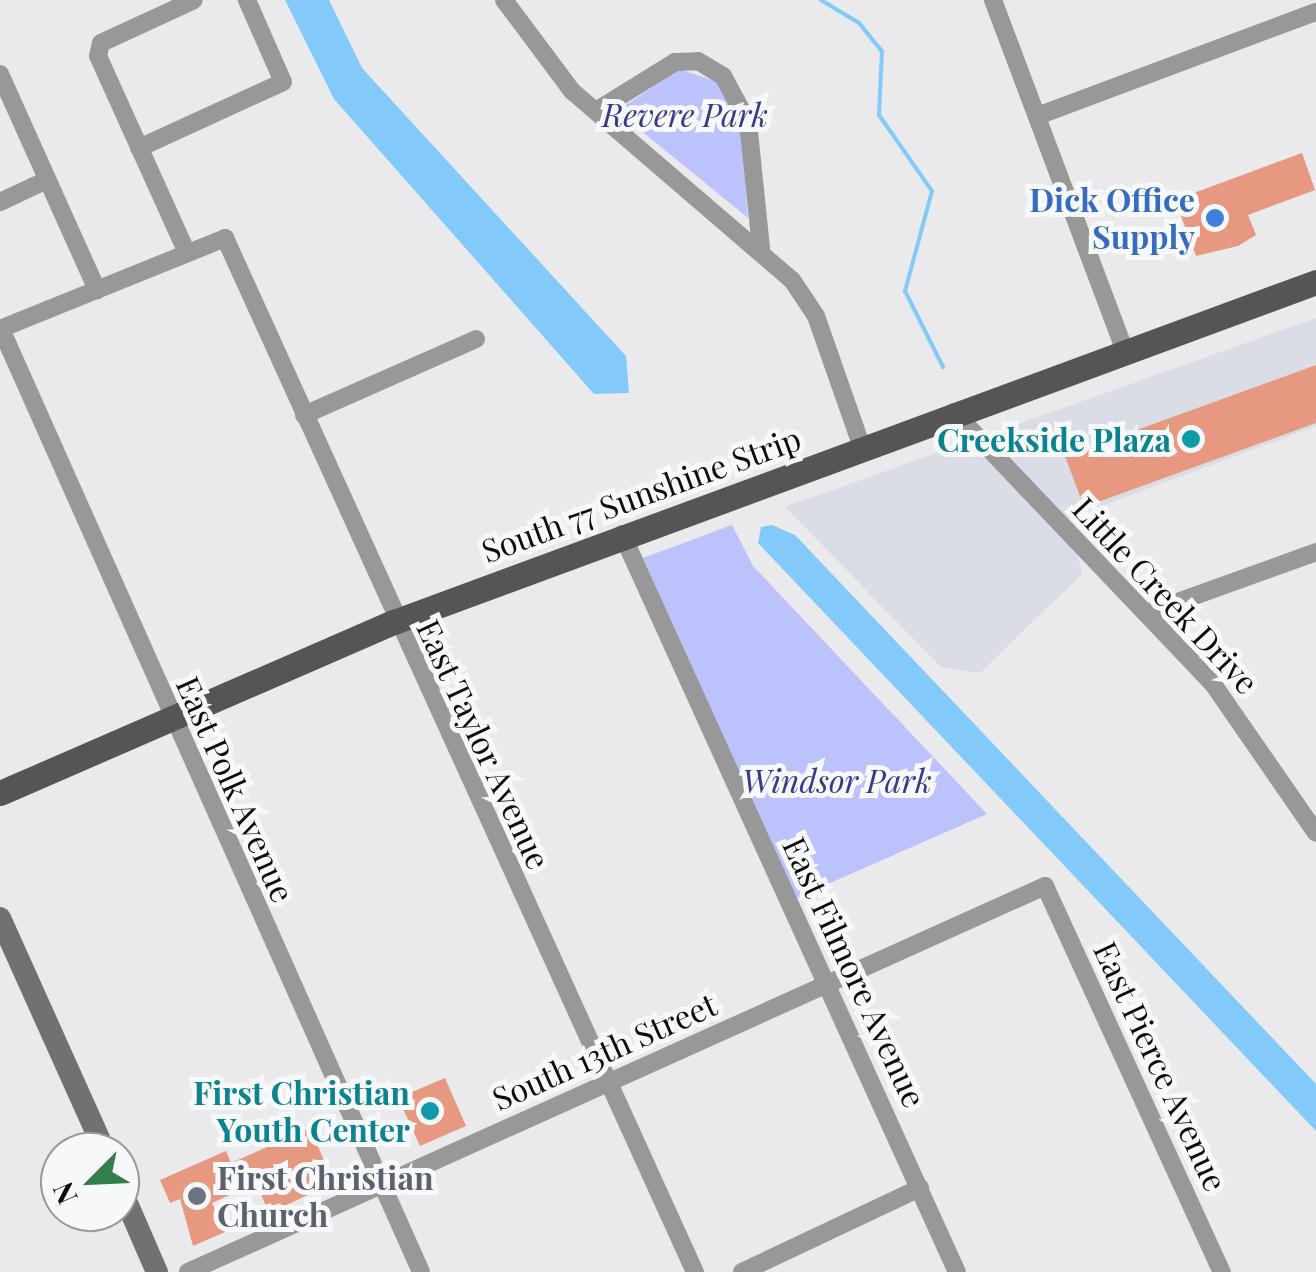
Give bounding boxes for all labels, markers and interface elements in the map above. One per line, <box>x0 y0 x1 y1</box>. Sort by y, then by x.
park label: Revere Park <box>602 95 768 133</box>
place label: Dick Office Supply <box>1029 181 1195 256</box>
marker: Dick Office Supply <box>1204 207 1226 229</box>
street label: South 77 Sunshine Strip <box>476 418 806 570</box>
place label: Creekside Plaza <box>937 420 1171 458</box>
marker: Creekside Plaza <box>1180 428 1202 450</box>
street label: Little Creek Drive <box>1065 489 1267 701</box>
street label: East Taylor Avenue <box>409 612 559 876</box>
street label: East Polk Avenue <box>169 669 303 909</box>
park label: Windsor Park <box>742 761 932 799</box>
street label: East Filmore Avenue <box>775 830 935 1114</box>
street label: East Pierce Avenue <box>1086 935 1236 1197</box>
street label: South 13th Street <box>486 984 722 1118</box>
place label: First Christian Youth Center <box>193 1074 410 1149</box>
marker: First Christian Youth Center <box>419 1100 441 1122</box>
north arrow <box>40 1132 140 1232</box>
place label: First Christian Church <box>217 1159 434 1234</box>
text: N <box>43 1177 85 1210</box>
marker: First Christian Church <box>186 1185 208 1207</box>

